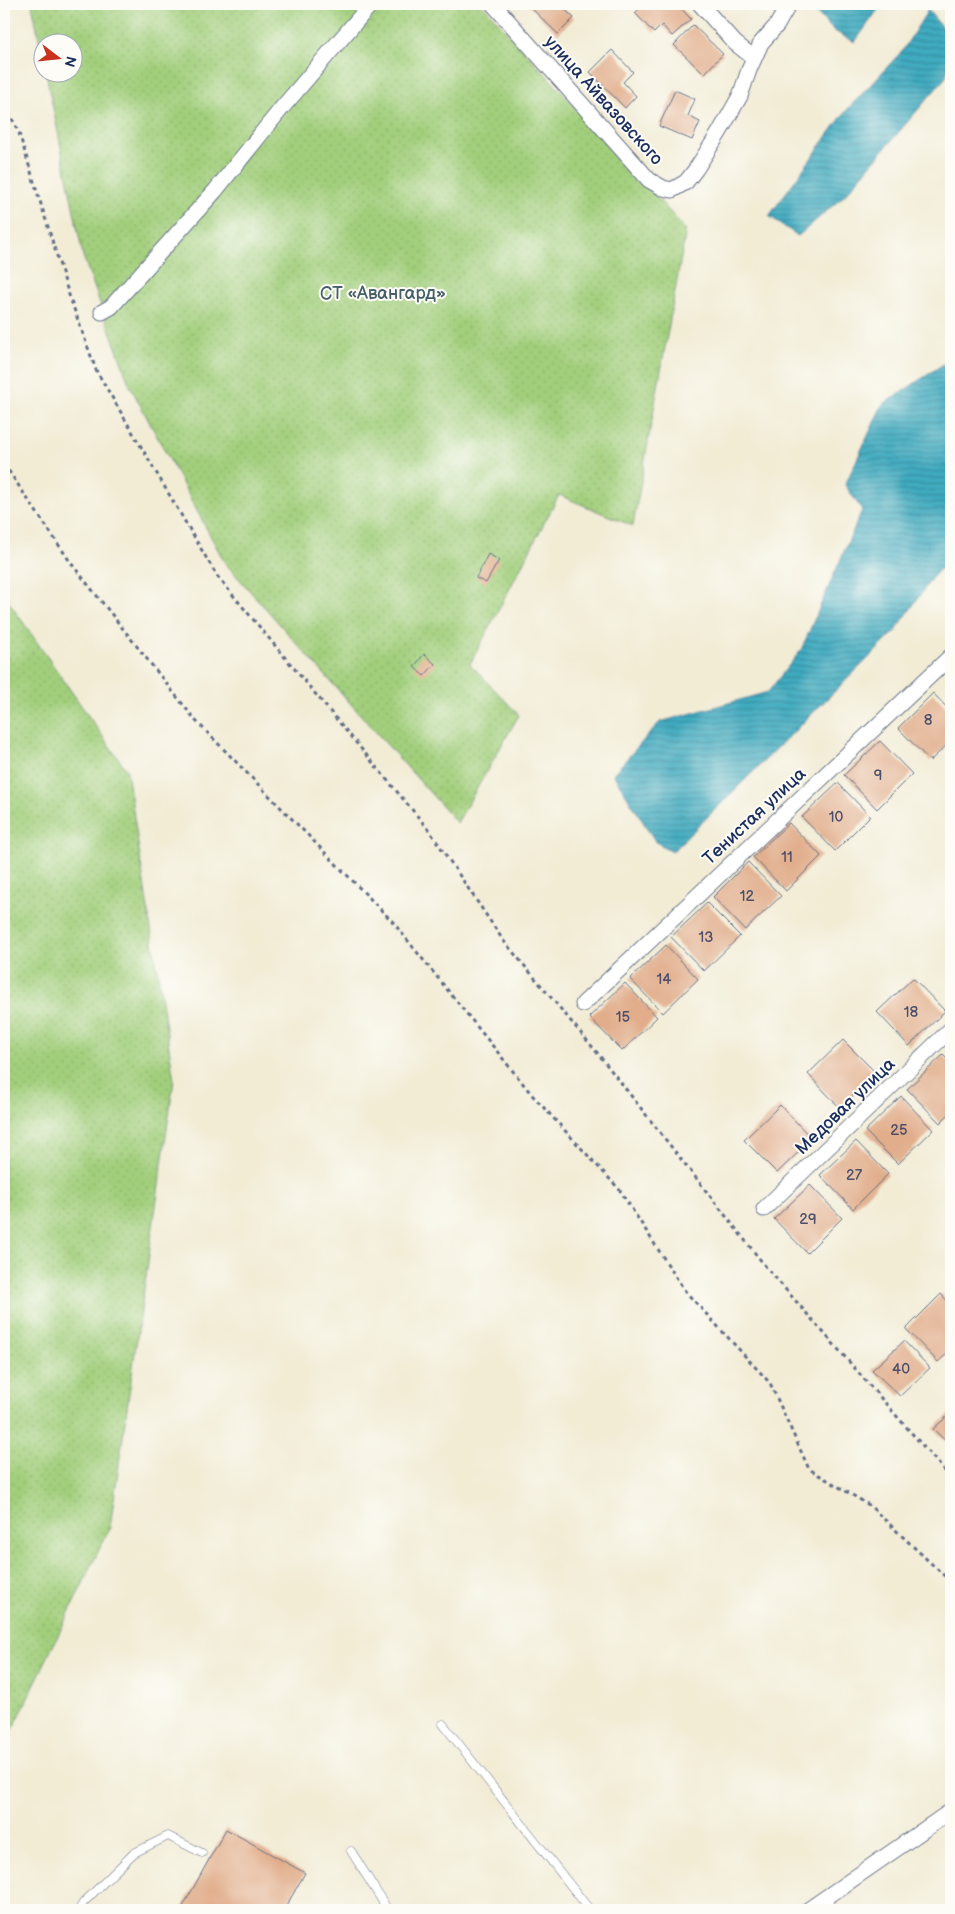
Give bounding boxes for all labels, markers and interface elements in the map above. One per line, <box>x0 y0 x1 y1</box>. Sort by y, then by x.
street label: улица Айвазовского <box>540 31 667 169</box>
north arrow <box>32 32 82 82</box>
text: N <box>60 54 80 69</box>
park label: СТ «Авангард» <box>320 283 446 304</box>
house number: 8 <box>924 711 933 730</box>
street label: Тенистая улица <box>699 763 810 869</box>
house number: 9 <box>874 766 882 785</box>
house number: 10 <box>829 808 843 827</box>
house number: 11 <box>781 848 793 867</box>
house number: 12 <box>740 887 754 906</box>
house number: 13 <box>698 928 714 947</box>
house number: 14 <box>657 970 671 989</box>
house number: 18 <box>904 1003 919 1022</box>
house number: 15 <box>616 1008 630 1027</box>
street label: Медовая улица <box>791 1053 900 1159</box>
house number: 25 <box>890 1121 908 1140</box>
house number: 27 <box>846 1166 863 1185</box>
house number: 29 <box>799 1210 817 1229</box>
house number: 40 <box>892 1360 910 1379</box>

